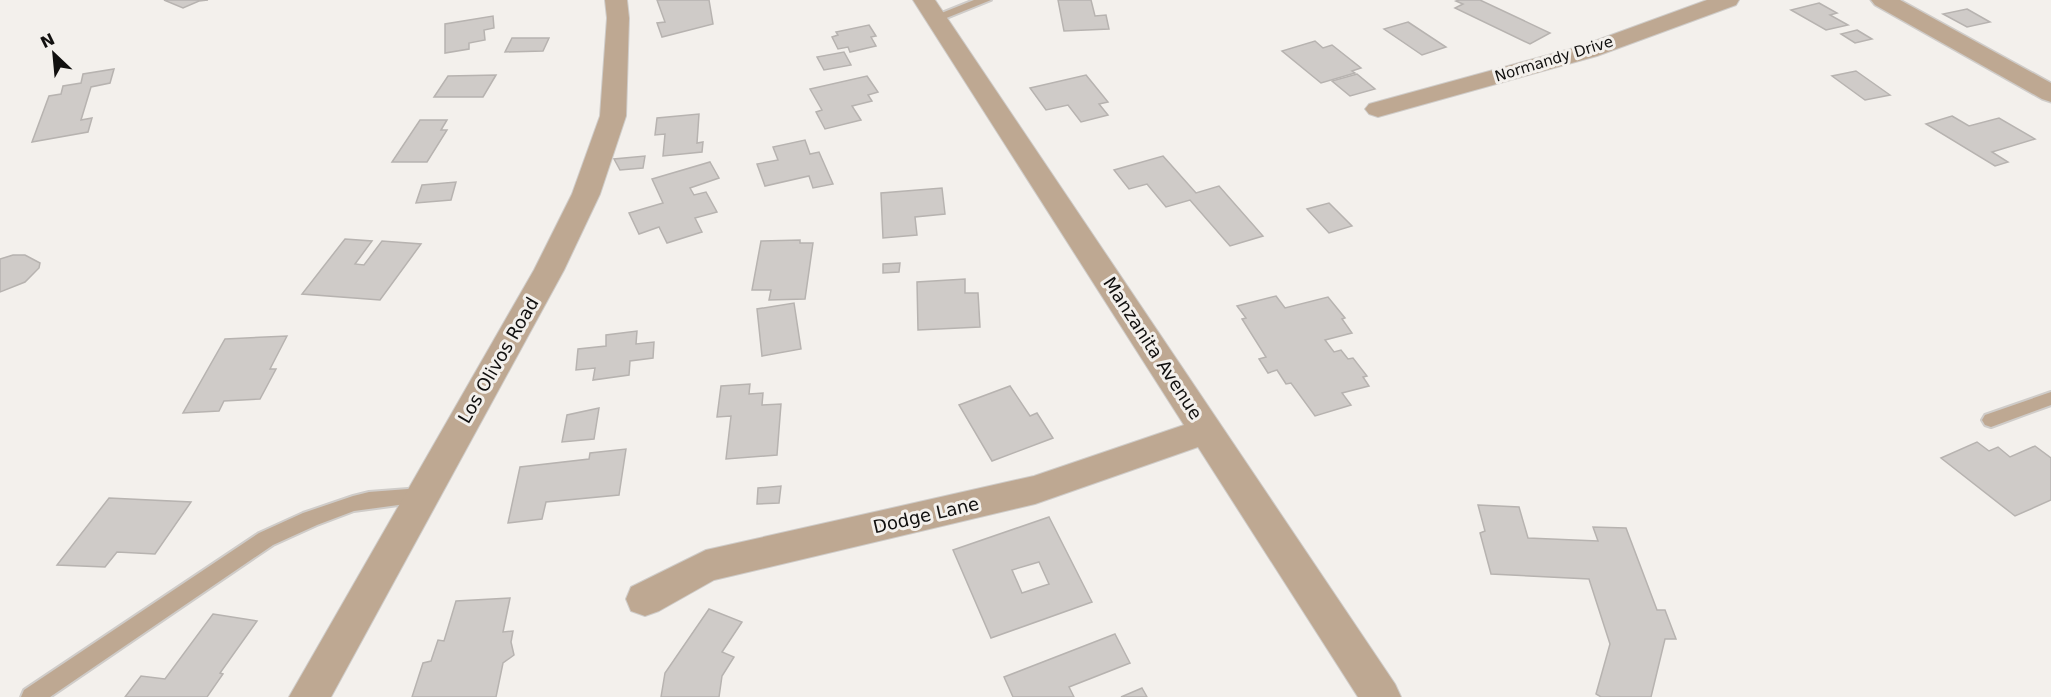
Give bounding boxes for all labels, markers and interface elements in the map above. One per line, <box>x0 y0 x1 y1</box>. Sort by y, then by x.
north arrow <box>24 24 84 84</box>
text: N <box>37 29 58 52</box>
street label: Normandy Drive <box>1493 32 1615 86</box>
street label: Manzanita Avenue <box>1099 273 1207 423</box>
street label: Los Olivos Road <box>453 293 543 427</box>
street label: Dodge Lane <box>871 493 981 537</box>

